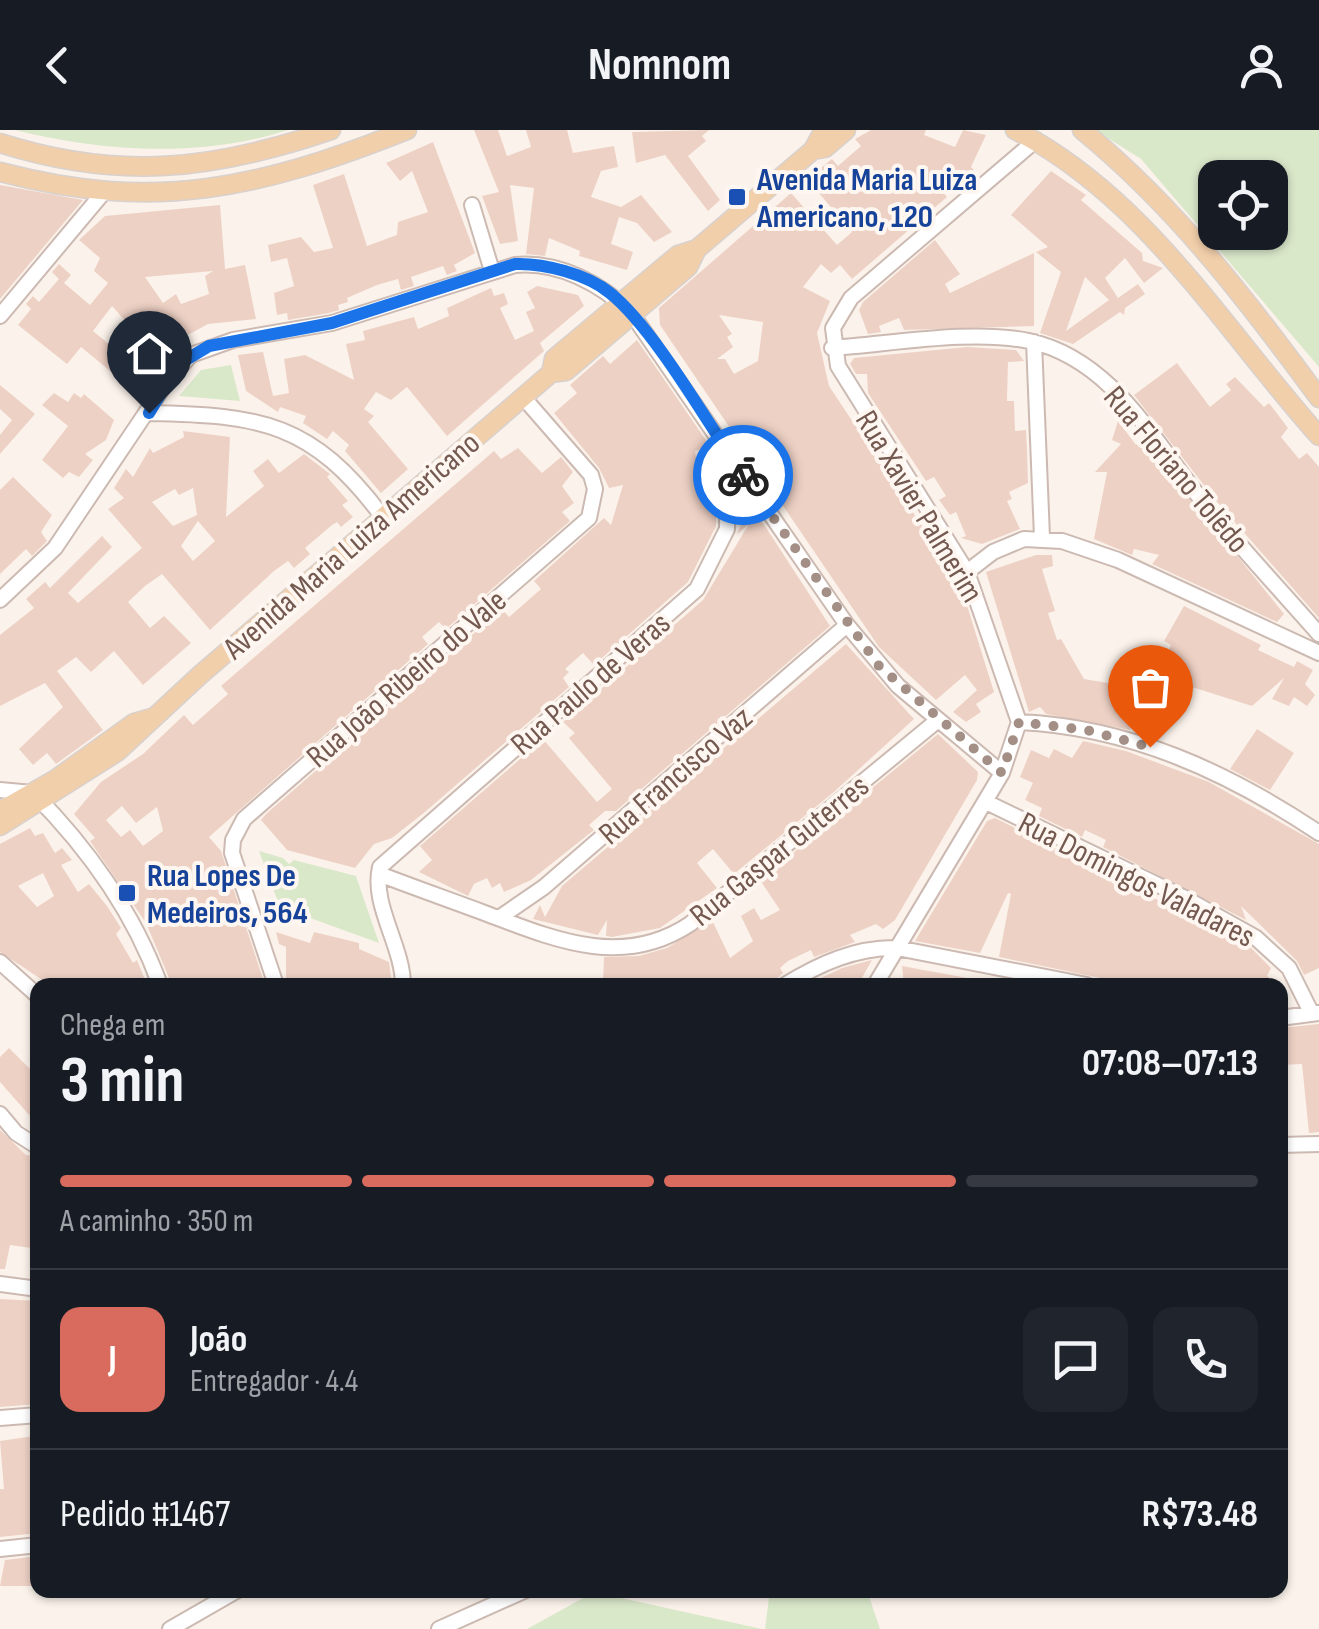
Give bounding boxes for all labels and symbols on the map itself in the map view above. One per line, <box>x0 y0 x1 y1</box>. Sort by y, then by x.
place label: Avenida Maria Luiza Americano, 120 <box>756 161 977 237</box>
marker: Avenida Maria Luiza Americano, 120 <box>726 186 748 208</box>
pin <box>107 311 192 414</box>
street label: Rua Floriano Tolêdo <box>1095 378 1257 561</box>
street label: Rua Xavier Palmerim <box>846 404 991 610</box>
street label: Avenida Maria Luiza Americano <box>215 424 488 669</box>
courier <box>693 425 793 525</box>
street label: Rua João Ribeiro do Vale <box>299 582 515 777</box>
street label: Rua Paulo de Veras <box>503 604 679 764</box>
pin <box>1108 645 1193 748</box>
street label: Rua Francisco Vaz <box>591 699 761 853</box>
street label: Rua Gaspar Guterres <box>683 767 877 935</box>
street label: Rua Domingos Valadares <box>1012 804 1261 957</box>
place label: Rua Lopes De Medeiros, 564 <box>147 857 308 933</box>
marker: Rua Lopes De Medeiros, 564 <box>116 882 138 904</box>

